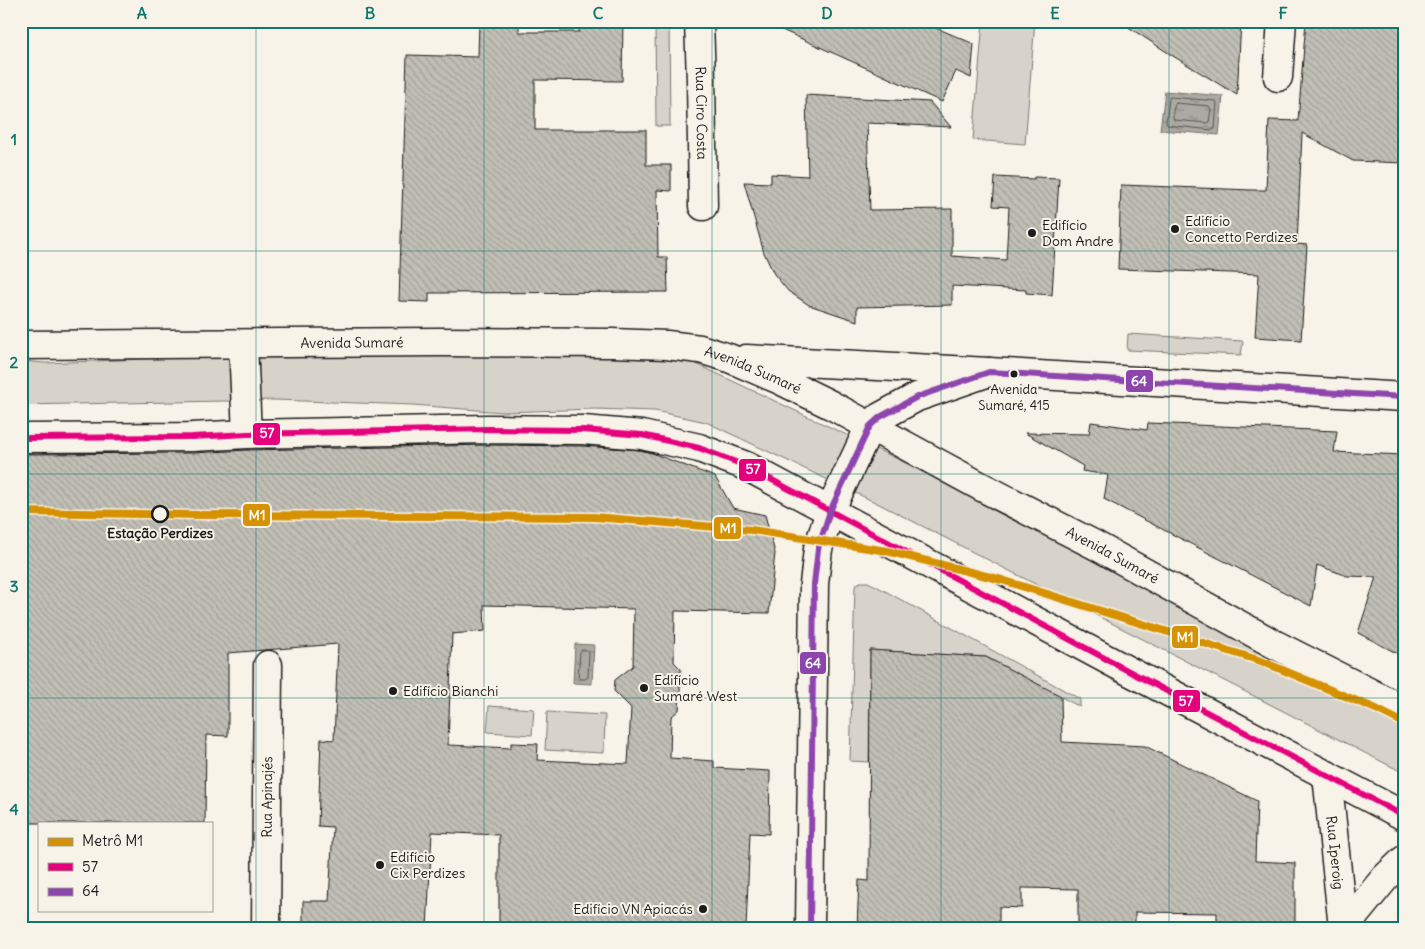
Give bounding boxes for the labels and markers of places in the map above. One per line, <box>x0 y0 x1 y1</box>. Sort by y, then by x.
place label: Edifício Concetto Perdizes <box>1185 212 1298 246</box>
place label: Edifício Dom Andre <box>1042 216 1114 250</box>
marker: Edifício Concetto Perdizes <box>1169 223 1181 235</box>
marker: Edifício Dom Andre <box>1026 227 1038 239</box>
marker: Avenida Sumaré, 415 <box>1009 369 1019 379</box>
place label: Avenida Sumaré, 415 <box>978 381 1050 414</box>
marker: Estação Perdizes <box>151 505 169 523</box>
place label: Estação Perdizes <box>107 524 214 542</box>
place label: Edifício Sumaré West <box>654 671 738 705</box>
place label: Edifício Bianchi <box>403 682 498 700</box>
marker: Edifício Sumaré West <box>638 682 650 694</box>
marker: Edifício Bianchi <box>387 685 399 697</box>
place label: Edifício Cix Perdizes <box>390 848 465 882</box>
marker: Edifício Cix Perdizes <box>374 859 386 871</box>
place label: Edifício VN Apiacás <box>573 900 693 918</box>
marker: Edifício VN Apiacás <box>697 903 709 915</box>

